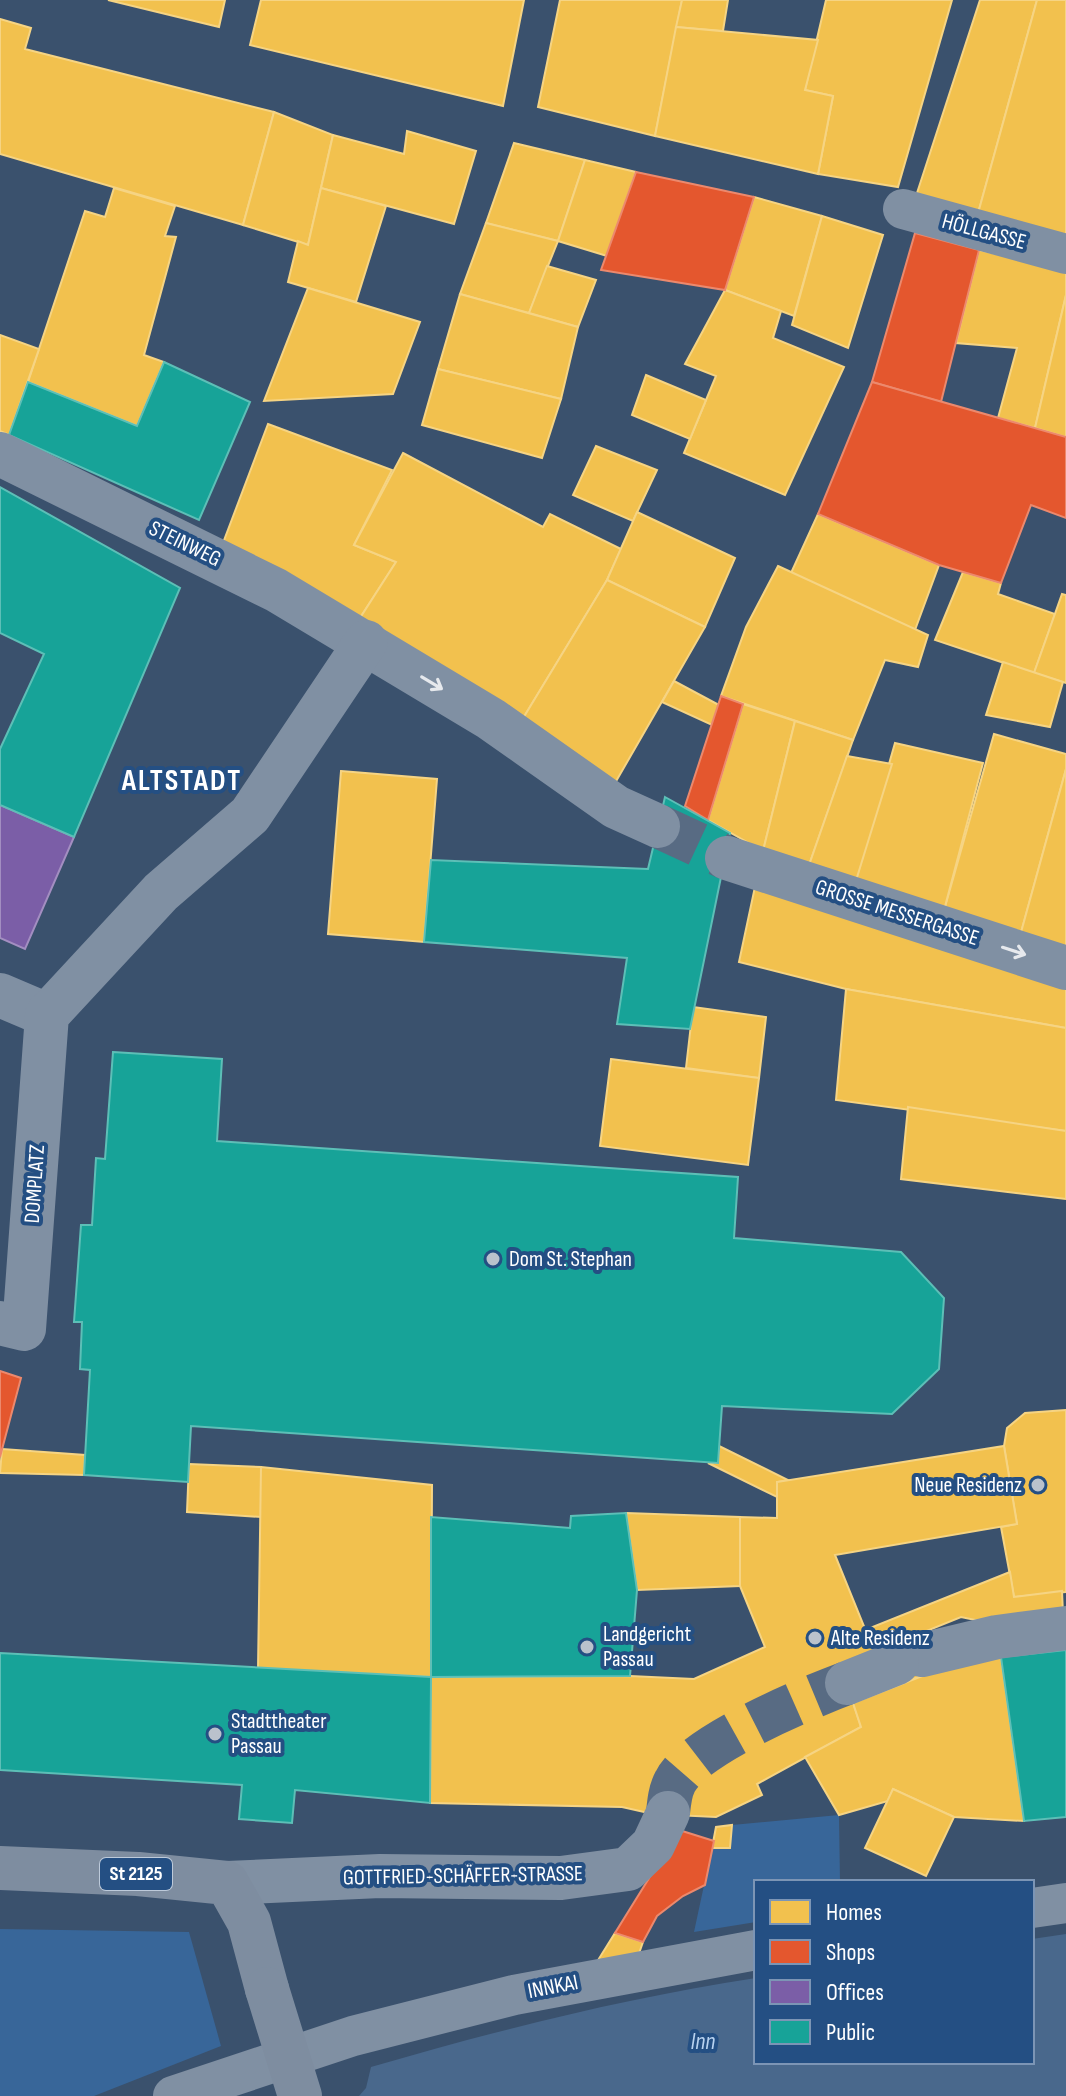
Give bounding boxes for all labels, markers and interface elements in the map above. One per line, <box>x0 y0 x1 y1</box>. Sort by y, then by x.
street label: HÖLLGASSE <box>939 208 1029 256</box>
street label: STEINWEG <box>144 515 226 573</box>
one-way arrow <box>420 675 443 691</box>
district label: ALTSTADT <box>121 763 242 799</box>
street label: GROSSE MESSERGASSE <box>812 874 982 952</box>
one-way arrow <box>1002 945 1027 960</box>
street label: DOMPLATZ <box>19 1144 51 1224</box>
place label: Dom St. Stephan <box>509 1246 632 1273</box>
marker: Dom St. Stephan <box>484 1250 502 1268</box>
place label: Neue Residenz <box>914 1472 1022 1499</box>
marker: Neue Residenz <box>1029 1476 1047 1494</box>
place label: Landgericht Passau <box>603 1621 692 1673</box>
place label: Alte Residenz <box>830 1625 930 1652</box>
marker: Alte Residenz <box>806 1629 824 1647</box>
marker: Landgericht Passau <box>578 1638 596 1656</box>
place label: Stadttheater Passau <box>231 1708 326 1760</box>
marker: Stadttheater Passau <box>206 1725 224 1743</box>
road number: St 2125 <box>100 1858 172 1890</box>
street label: GOTTFRIED-SCHÄFFER-STRASSE <box>343 1860 583 1892</box>
legend <box>754 1880 1034 2064</box>
text: Homes <box>826 1898 882 1927</box>
text: Shops <box>826 1938 875 1967</box>
street label: INNKAI <box>526 1969 580 2005</box>
text: Offices <box>826 1978 884 2007</box>
text: Public <box>826 2018 875 2047</box>
water label: Inn <box>691 2027 715 2056</box>

